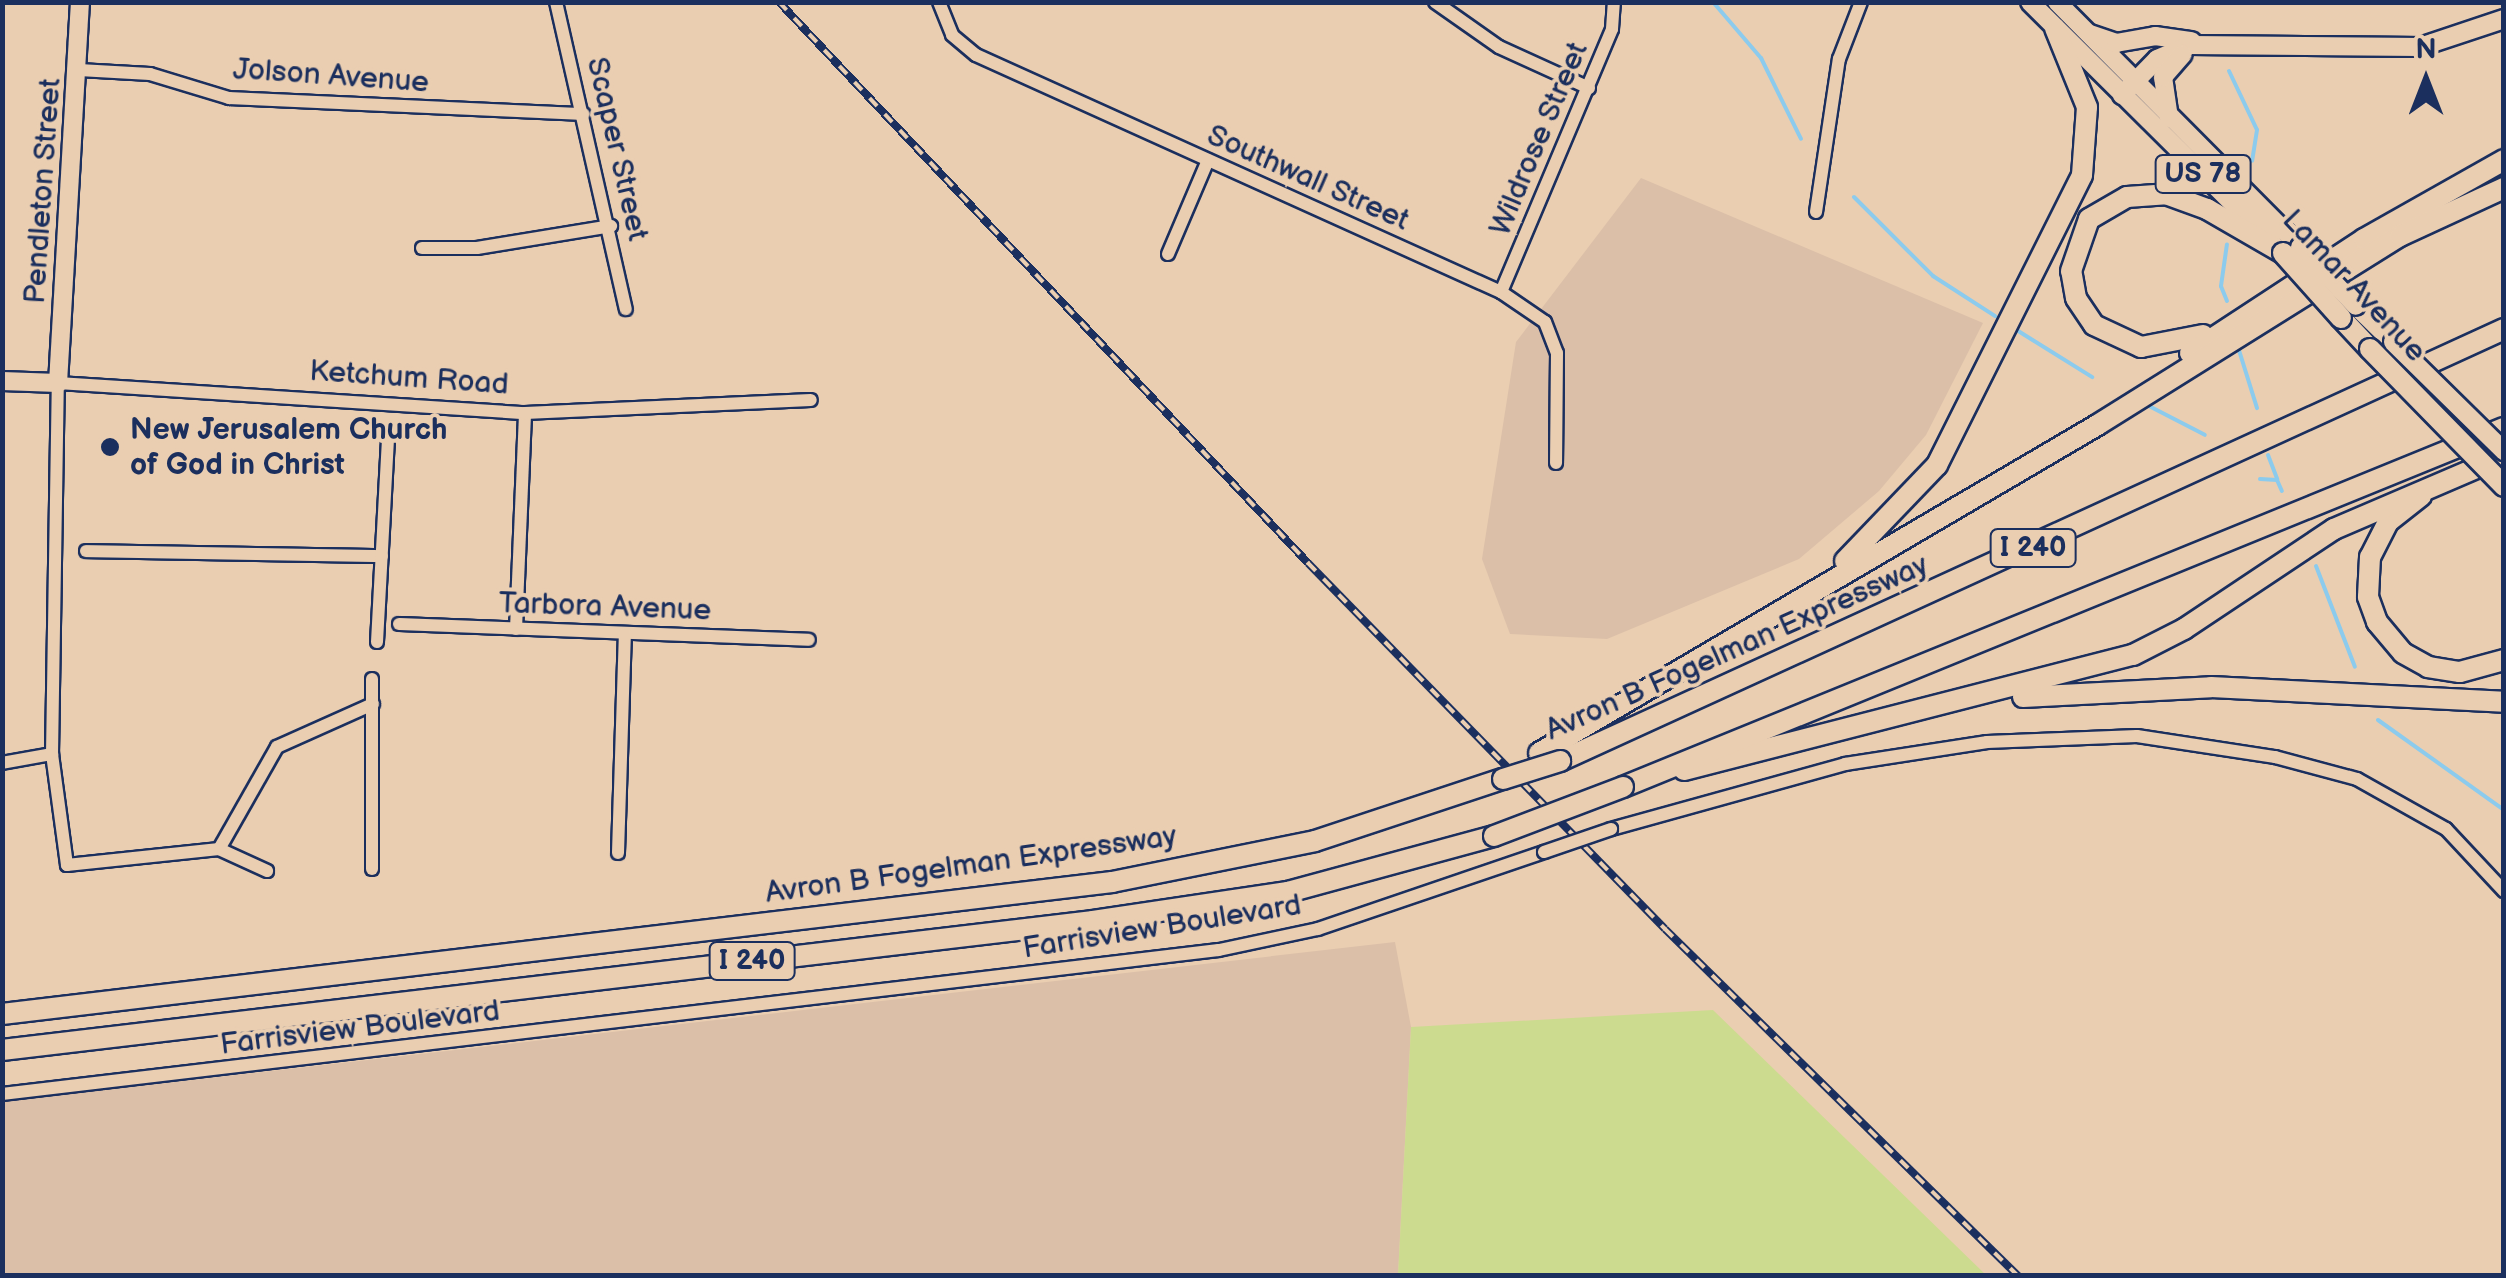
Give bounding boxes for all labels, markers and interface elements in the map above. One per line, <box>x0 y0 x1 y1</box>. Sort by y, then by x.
north arrow <box>2376 30 2476 130</box>
text: N <box>2415 33 2437 66</box>
street label: Wildrose Street <box>1482 37 1596 241</box>
street label: Jolson Avenue <box>232 51 430 101</box>
street label: Scaper Street <box>578 54 656 244</box>
street label: Pendleton Street <box>17 77 69 305</box>
street label: Southwall Street <box>1201 117 1415 239</box>
road number: US 78 <box>2153 151 2253 197</box>
street label: Lamar Avenue <box>2274 203 2434 369</box>
street label: Ketchum Road <box>308 353 510 403</box>
place label: New Jerusalem Church of God in Christ <box>130 412 447 482</box>
marker: New Jerusalem Church of God in Christ <box>99 436 121 458</box>
road number: I 240 <box>1988 525 2078 571</box>
street label: Avron B Fogelman Expressway <box>1540 547 1934 749</box>
street label: Tarbora Avenue <box>498 585 712 629</box>
street label: Avron B Fogelman Expressway <box>763 818 1179 912</box>
street label: Farrisview Boulevard <box>1020 887 1304 967</box>
road number: I 240 <box>707 938 797 984</box>
street label: Farrisview Boulevard <box>218 993 502 1063</box>

